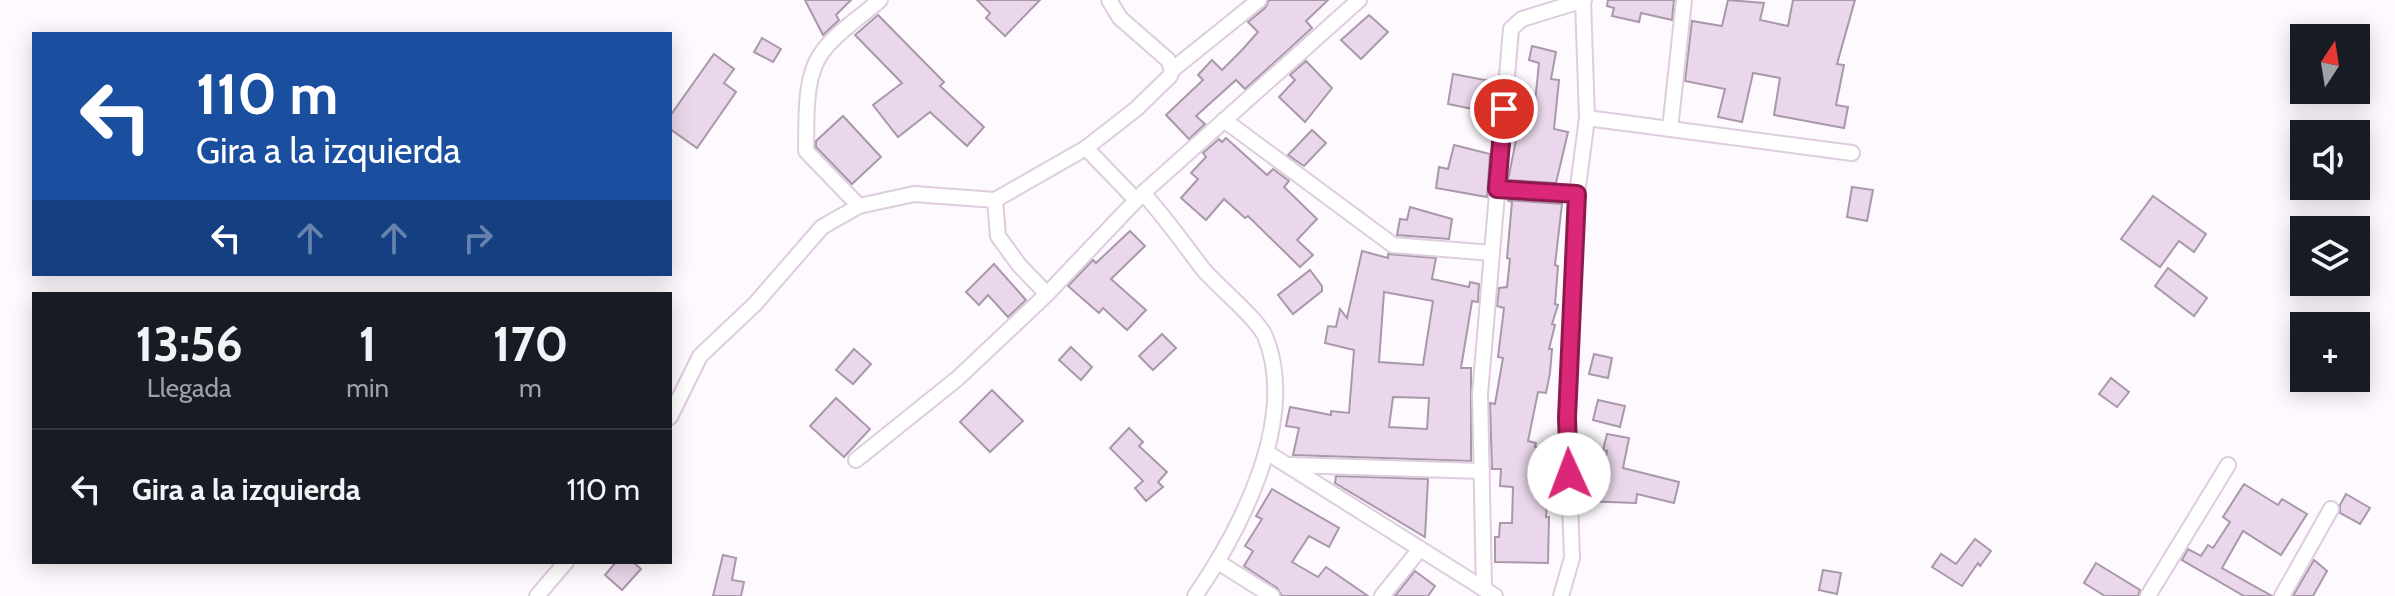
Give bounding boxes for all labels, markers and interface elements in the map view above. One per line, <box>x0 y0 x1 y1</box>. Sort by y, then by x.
north arrow <box>2290 24 2370 104</box>
map controls <box>2290 24 2370 392</box>
text: 110 m <box>196 60 338 128</box>
icon: left <box>64 64 168 168</box>
pin <box>1470 75 1538 143</box>
icon: arrive <box>1482 87 1526 131</box>
button: sound <box>2290 120 2370 200</box>
text: Gira a la izquierda <box>196 128 461 172</box>
icon: left <box>204 216 248 260</box>
icon: ahead <box>288 216 332 260</box>
icon: ahead <box>372 216 416 260</box>
icon: right <box>456 216 500 260</box>
button: layers <box>2290 216 2370 296</box>
button: + <box>2290 312 2370 392</box>
text: 13:56 <box>136 315 243 373</box>
text: 1 <box>359 315 377 373</box>
text: 170 <box>493 315 568 373</box>
text: Llegada <box>147 372 231 404</box>
text: min <box>346 372 389 404</box>
text: m <box>519 372 542 404</box>
position arrow <box>1527 432 1611 516</box>
icon: left <box>64 467 108 511</box>
text: Gira a la izquierda <box>132 471 361 508</box>
text: 110 m <box>566 471 640 508</box>

